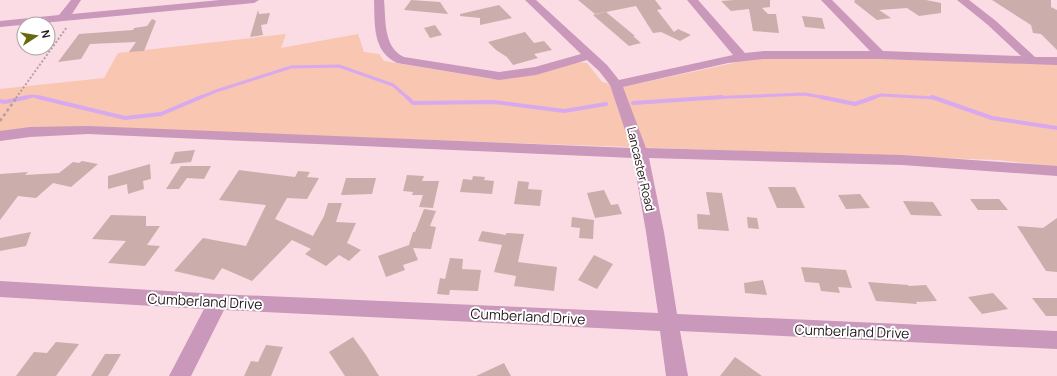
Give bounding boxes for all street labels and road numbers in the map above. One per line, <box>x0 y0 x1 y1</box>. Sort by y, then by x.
street label: Lancaster Road <box>623 125 659 213</box>
street label: Cumberland Drive <box>147 289 263 313</box>
street label: Cumberland Drive <box>470 304 586 328</box>
street label: Cumberland Drive <box>794 320 910 342</box>

